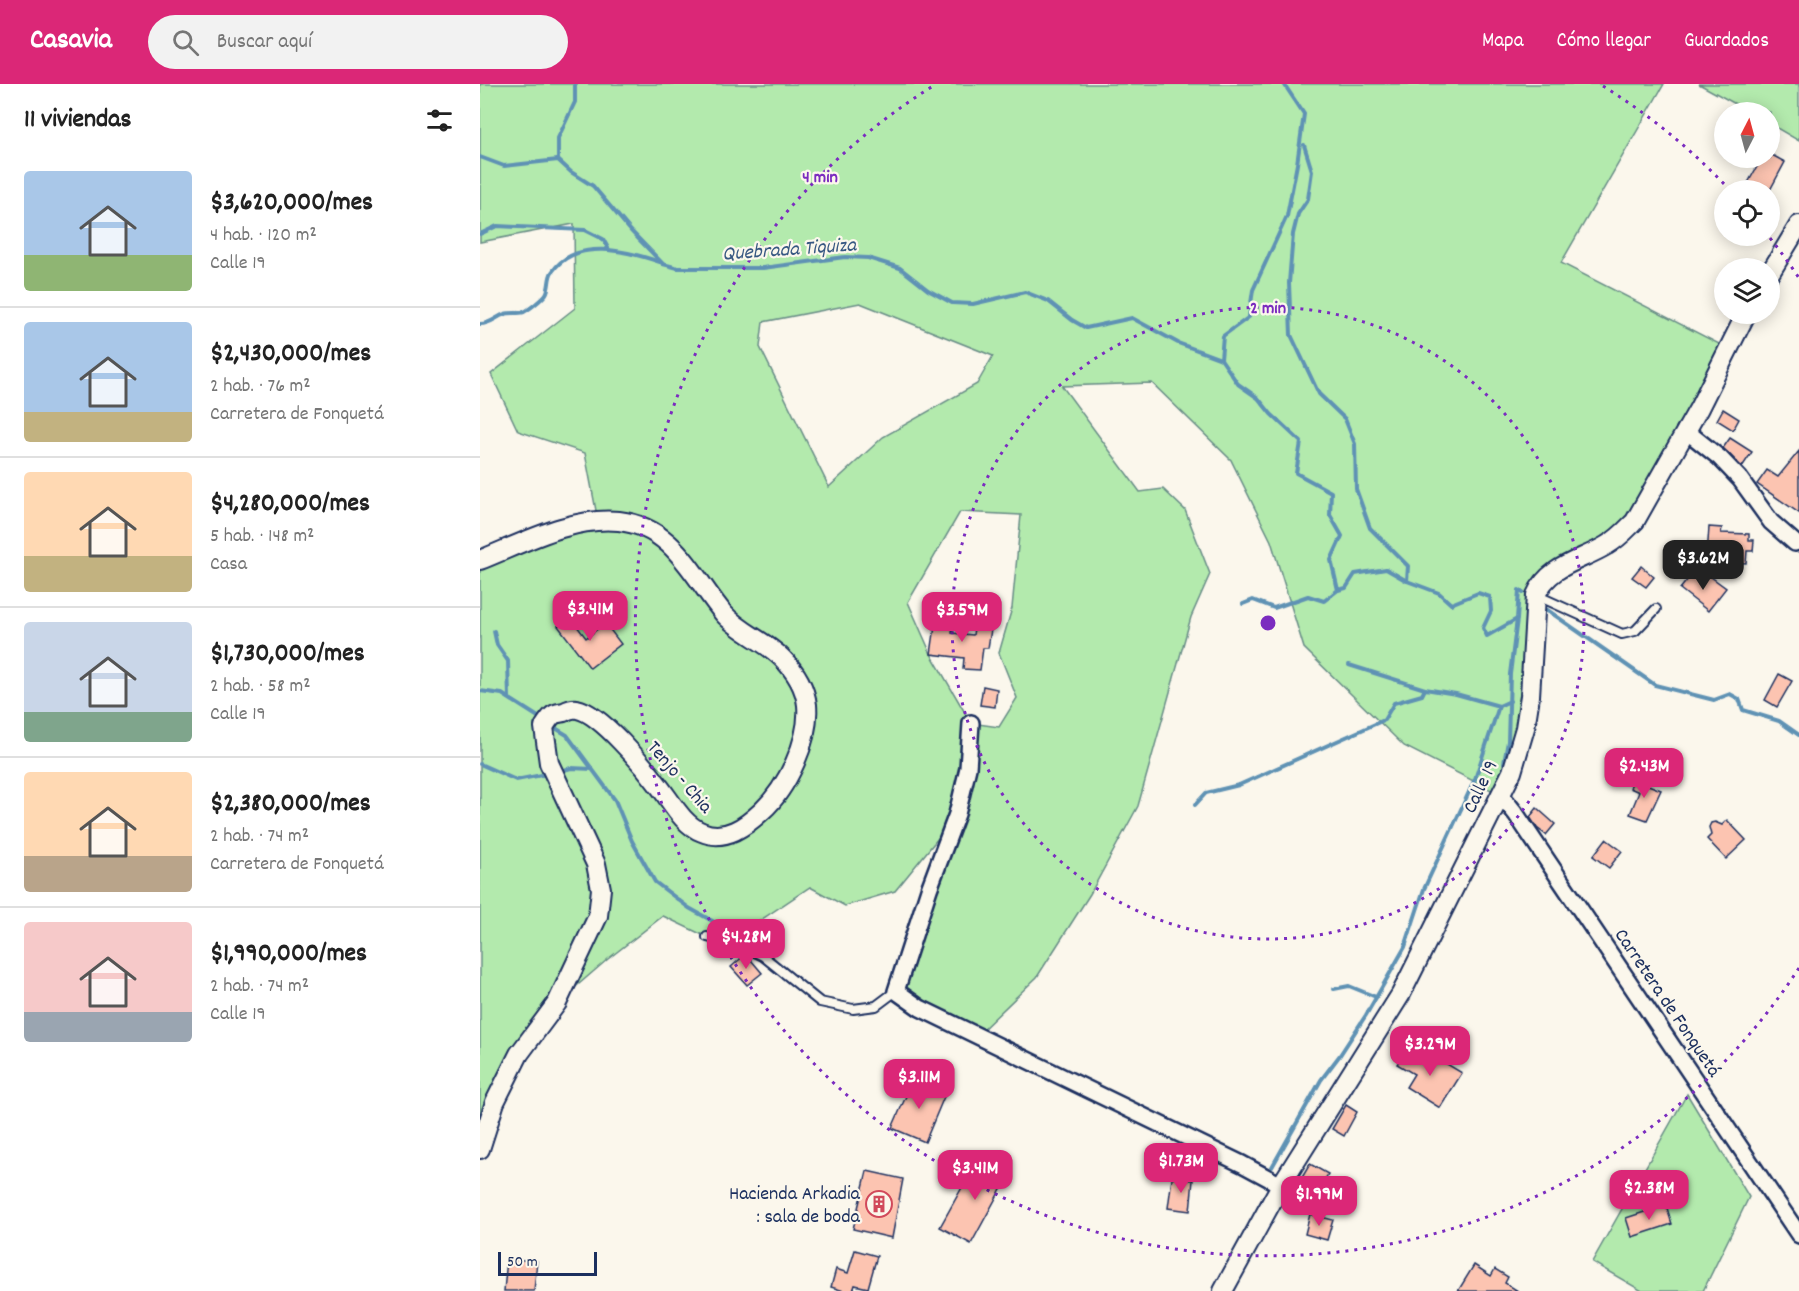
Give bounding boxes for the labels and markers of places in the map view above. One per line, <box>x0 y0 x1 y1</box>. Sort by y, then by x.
pin: $3.62M <box>1654 540 1752 591</box>
pin: $3.41M <box>541 591 639 642</box>
pin: $3.59M <box>913 592 1011 643</box>
centre of rings <box>1258 613 1278 633</box>
pin: $2.43M <box>1595 748 1693 799</box>
pin: $4.28M <box>697 919 795 970</box>
pin: $3.29M <box>1381 1026 1479 1077</box>
pin: $3.11M <box>870 1059 968 1110</box>
pin: $1.73M <box>1132 1143 1230 1194</box>
pin: $3.41M <box>926 1150 1024 1201</box>
pin: $2.38M <box>1600 1170 1698 1221</box>
pin: $1.99M <box>1270 1176 1368 1227</box>
place label: Hacienda Arkadia : sala de boda <box>729 1181 861 1232</box>
building icon: Hacienda Arkadia : sala de boda <box>864 1189 894 1219</box>

